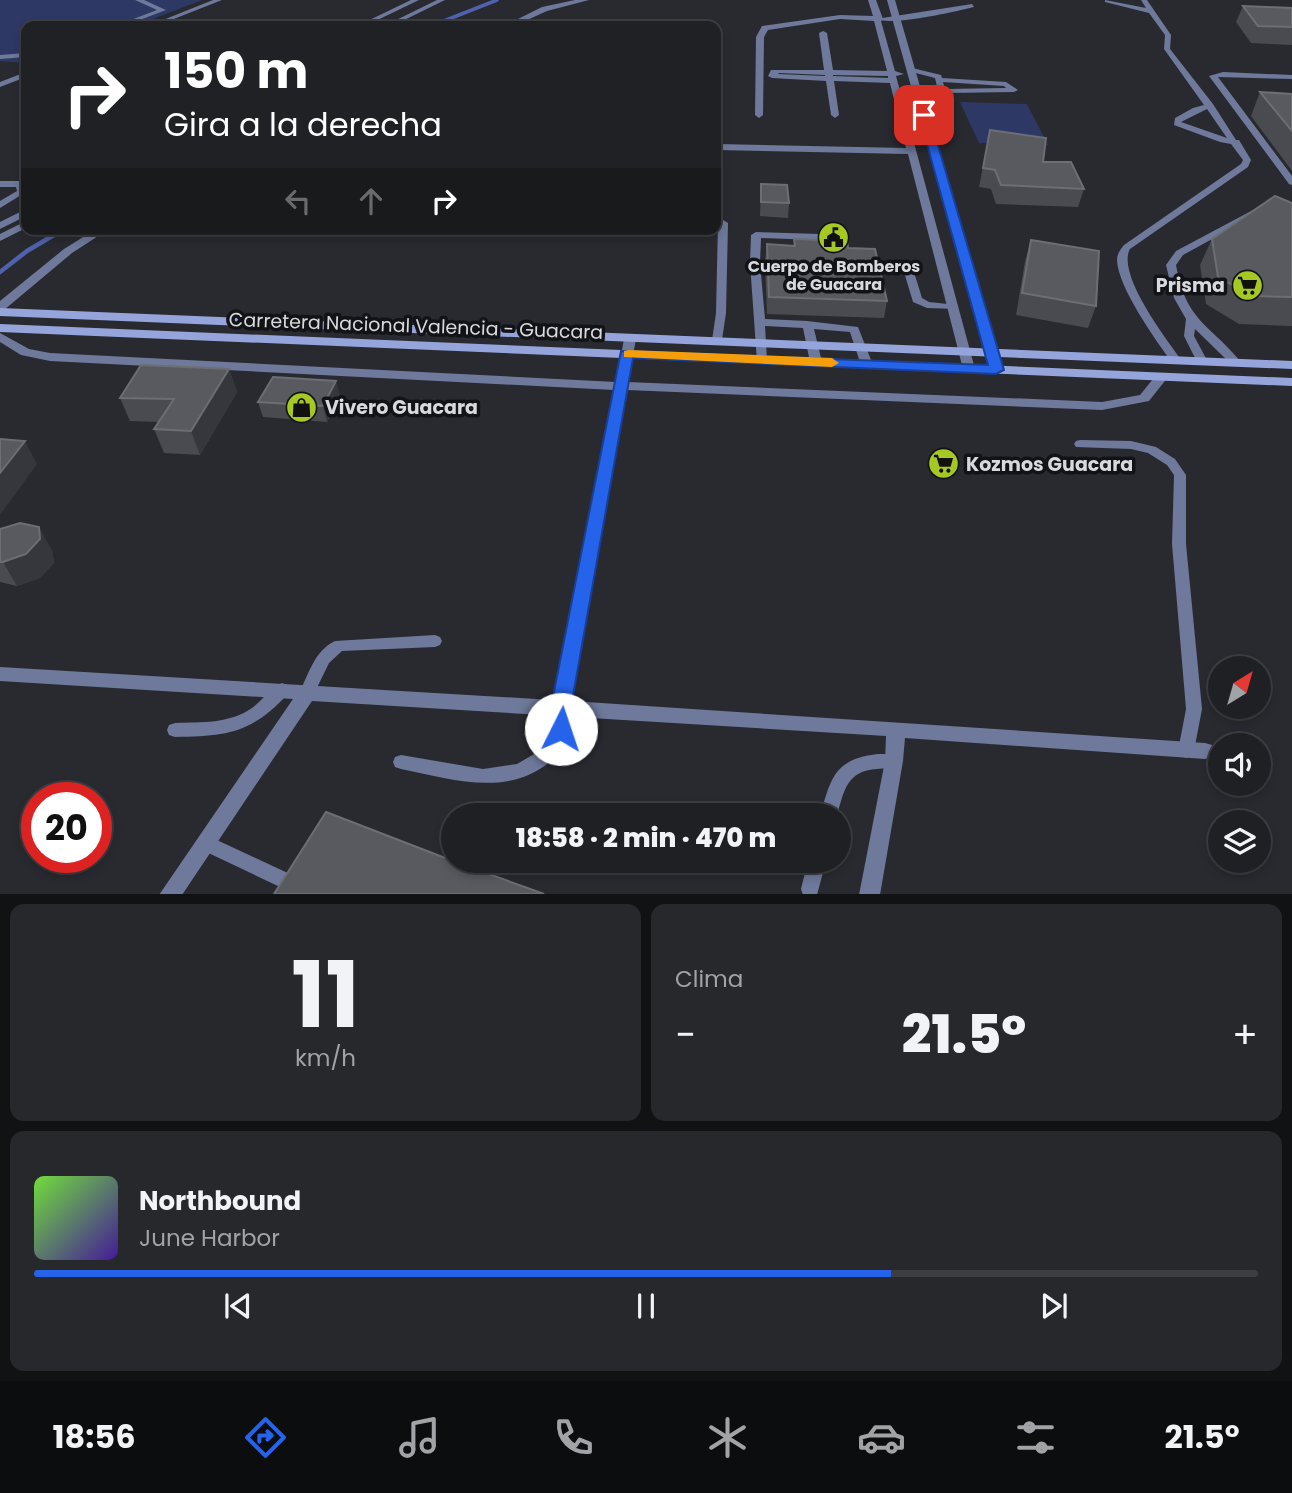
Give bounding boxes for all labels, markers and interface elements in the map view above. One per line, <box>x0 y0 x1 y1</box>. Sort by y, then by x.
text: 150 m <box>164 37 309 105</box>
icon: right <box>49 49 140 140</box>
pin <box>894 85 954 145</box>
icon: arrive <box>905 96 943 134</box>
text: Gira a la derecha <box>164 102 442 147</box>
icon: left <box>279 182 317 220</box>
icon: ahead <box>352 182 390 220</box>
icon: right <box>425 182 463 220</box>
public building icon: Cuerpo de Bomberos de Guacara <box>817 220 851 254</box>
place label: Cuerpo de Bomberos de Guacara <box>748 255 920 296</box>
supermarket icon: Prisma <box>1231 268 1265 302</box>
place label: Prisma <box>1156 272 1225 299</box>
street label: Carretera Nacional Valencia - Guacara <box>228 306 604 346</box>
shop icon: Vivero Guacara <box>285 390 319 424</box>
place label: Vivero Guacara <box>325 394 478 421</box>
supermarket icon: Kozmos Guacara <box>926 447 960 481</box>
place label: Kozmos Guacara <box>966 451 1133 478</box>
north arrow <box>1208 656 1270 719</box>
map controls <box>1208 656 1271 873</box>
position arrow <box>524 692 598 766</box>
button: sound <box>1208 733 1271 796</box>
speed limit sign: 20 <box>21 782 112 873</box>
button: layers <box>1208 810 1271 873</box>
text: 18:58 · 2 min · 470 m <box>516 820 776 856</box>
text: 11 <box>291 931 360 1059</box>
text: Clima <box>675 963 743 995</box>
text: 21.5° <box>902 998 1026 1071</box>
text: − <box>675 1008 696 1061</box>
text: + <box>1232 1008 1258 1061</box>
text: km/h <box>295 1042 356 1074</box>
text: Northbound <box>139 1183 301 1219</box>
text: June Harbor <box>139 1222 280 1254</box>
icon: previous <box>219 1287 257 1325</box>
icon: pause <box>627 1287 665 1325</box>
icon: next <box>1035 1287 1073 1325</box>
icon: directions <box>241 1413 290 1462</box>
icon: music <box>395 1413 444 1462</box>
icon: phone <box>549 1413 598 1462</box>
icon: climate <box>703 1413 752 1462</box>
icon: car <box>857 1413 906 1462</box>
icon: filters <box>1011 1413 1060 1462</box>
text: 18:56 <box>53 1414 136 1459</box>
text: 21.5° <box>1165 1414 1240 1459</box>

